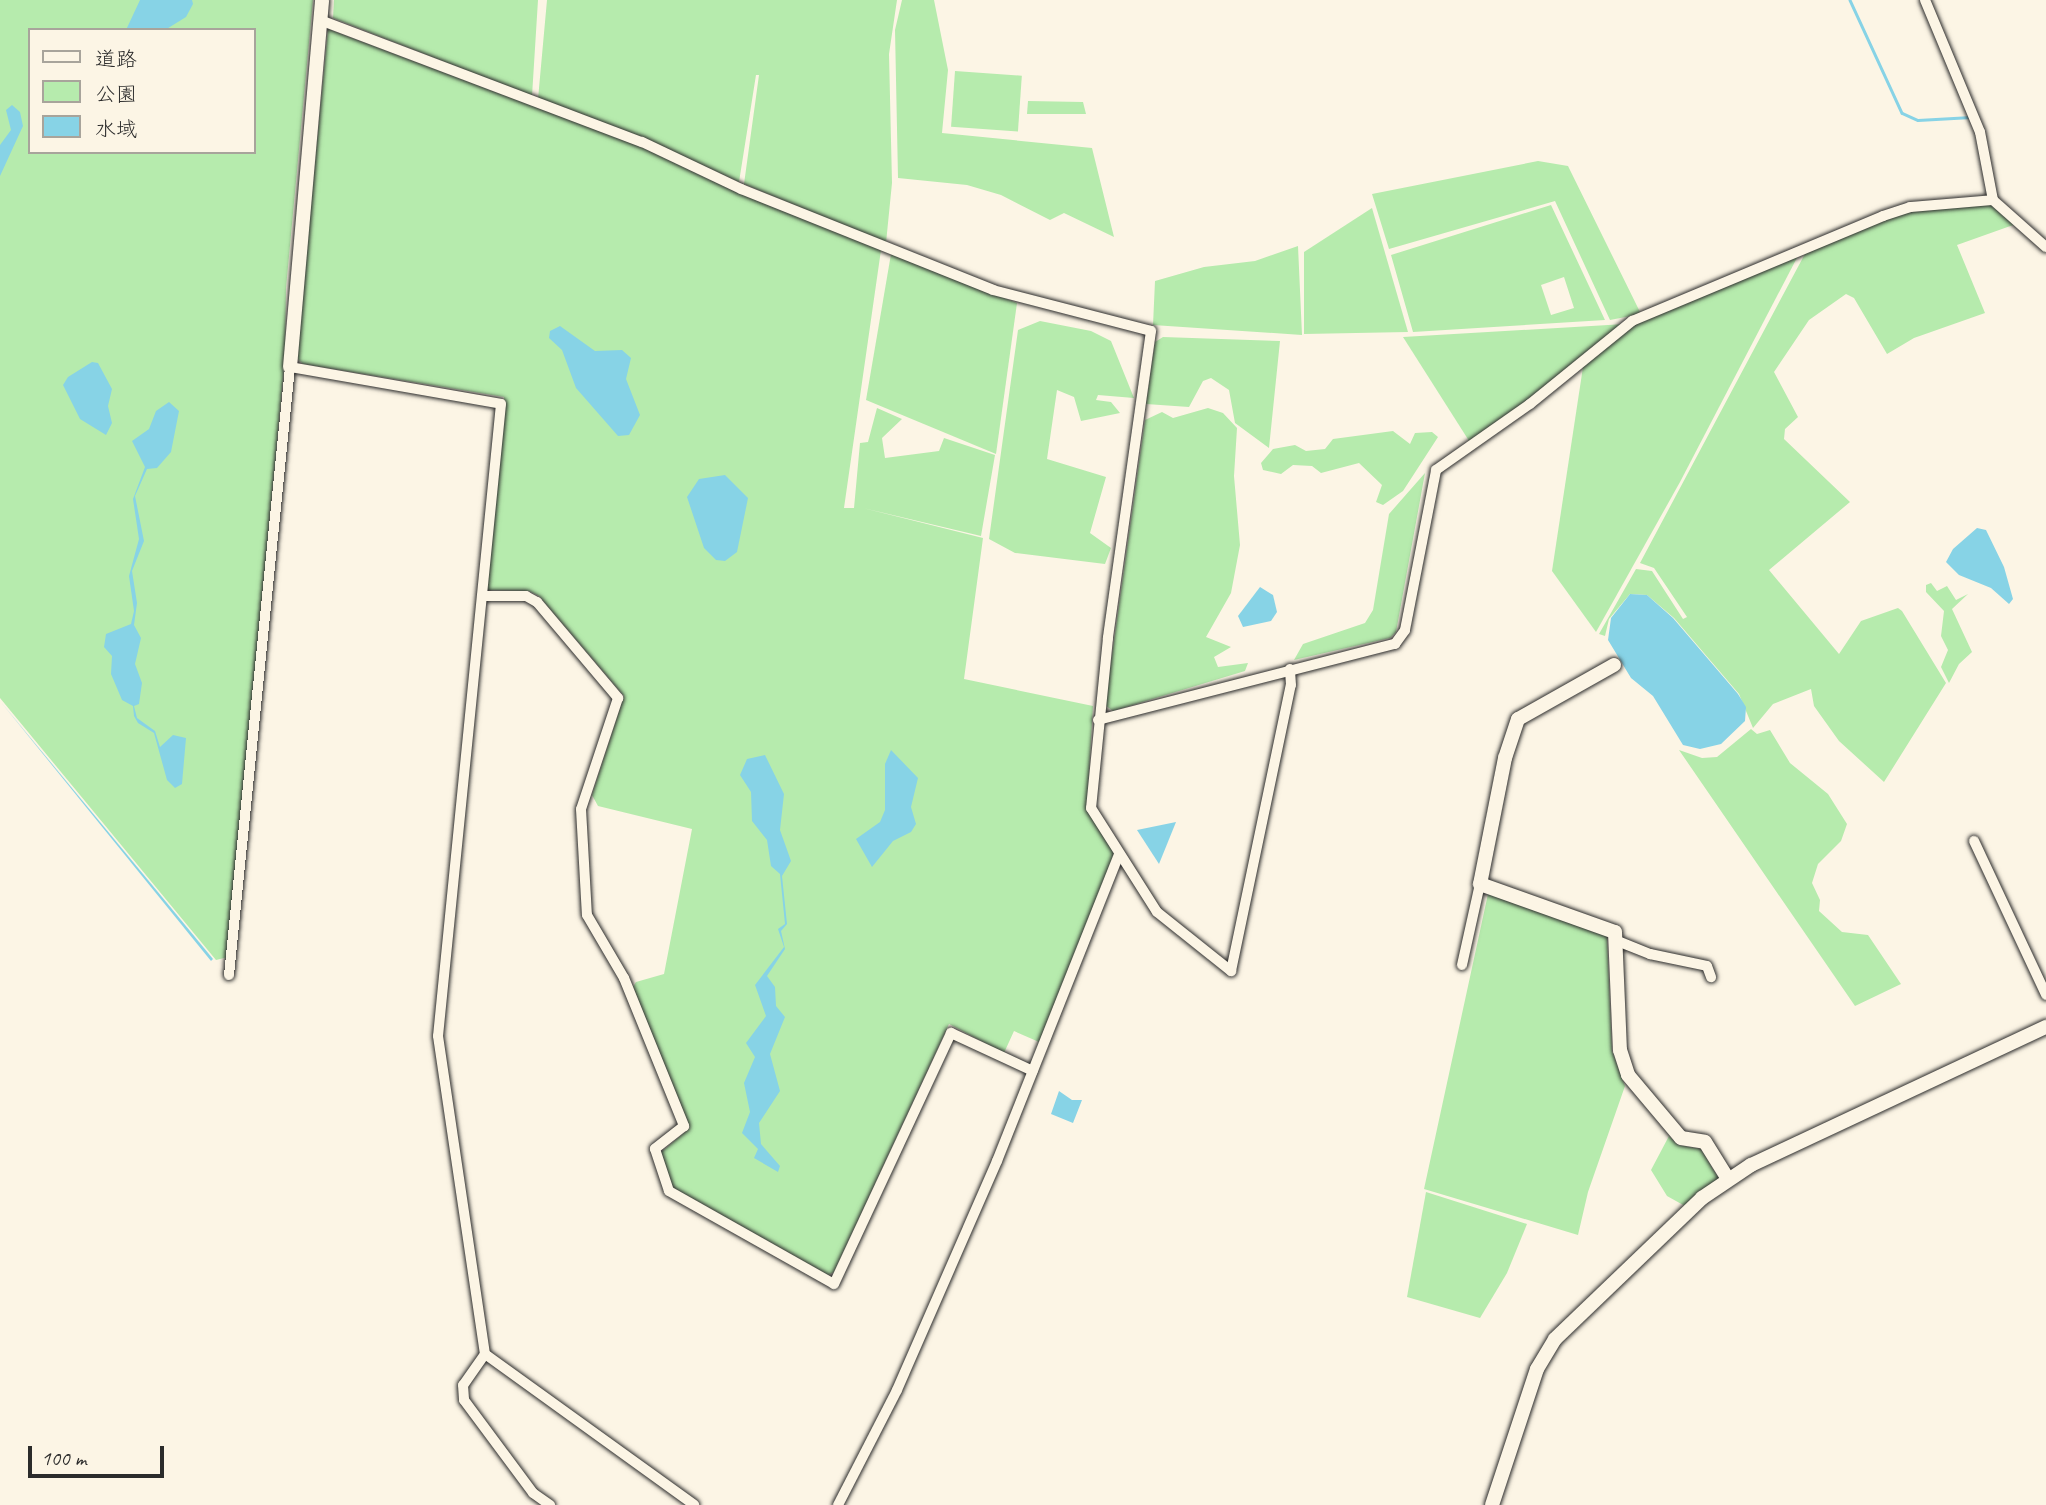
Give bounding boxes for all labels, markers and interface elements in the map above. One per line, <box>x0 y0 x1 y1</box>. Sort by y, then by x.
legend <box>28 28 256 154</box>
text: 道路 <box>95 46 137 72</box>
text: 公園 <box>95 81 137 107</box>
text: 水域 <box>95 116 137 142</box>
scale bar <box>32 1432 168 1476</box>
text: 100 m <box>41 1445 86 1471</box>

